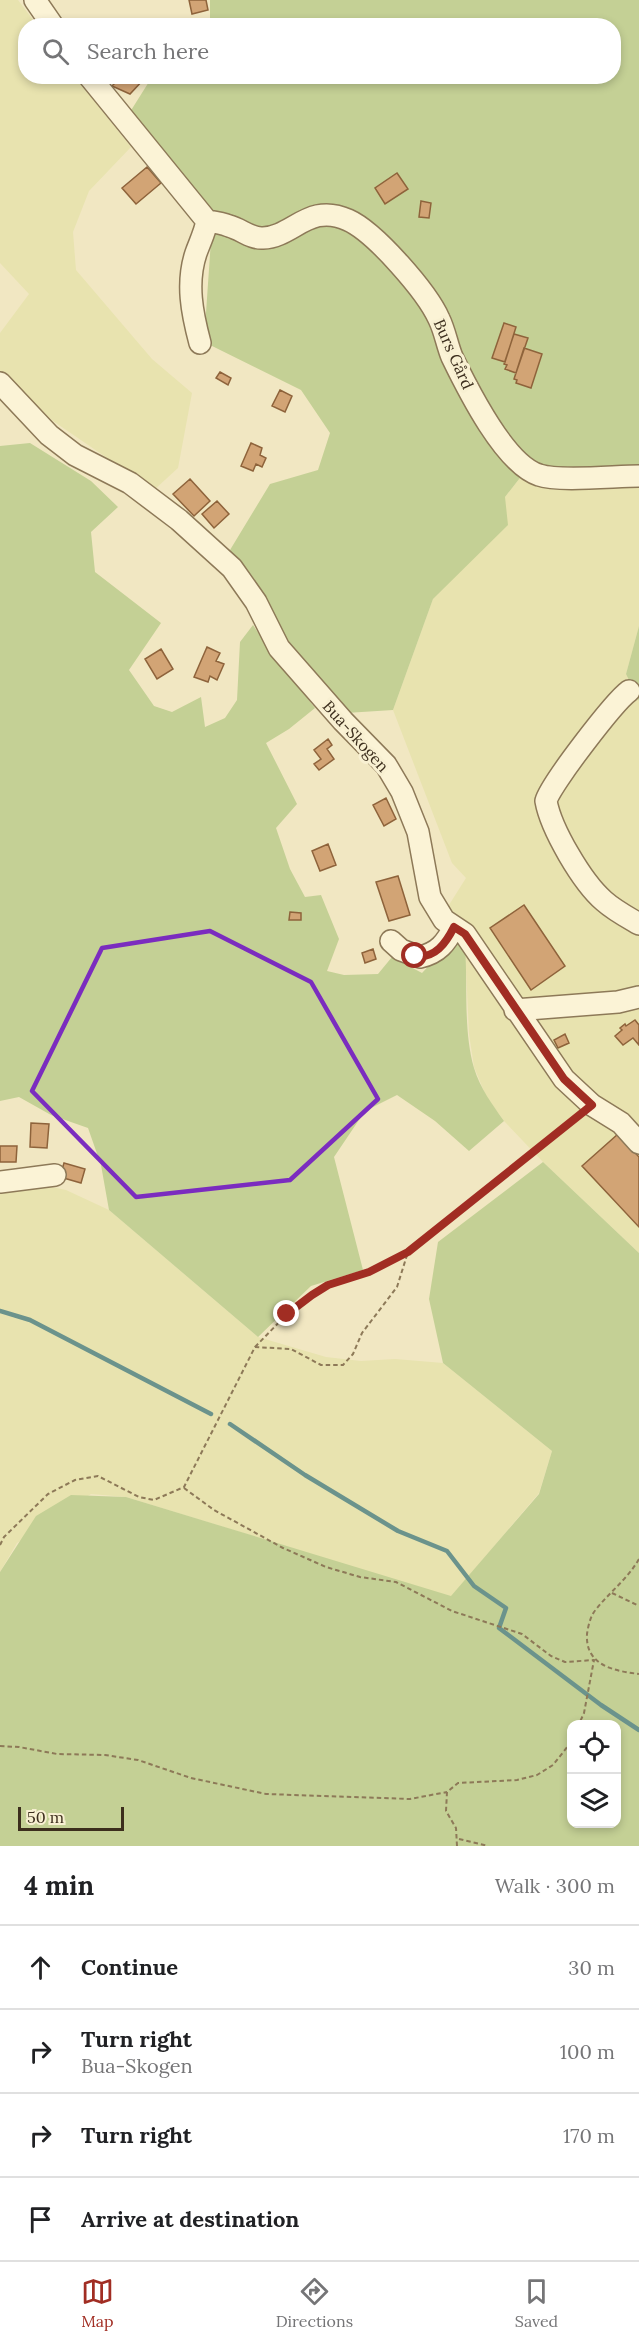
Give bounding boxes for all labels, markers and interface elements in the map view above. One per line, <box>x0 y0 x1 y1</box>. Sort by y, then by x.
search box <box>18 18 621 84</box>
icon: search <box>39 35 72 68</box>
text: Search here <box>87 37 209 65</box>
street label: Burs Gård <box>430 316 479 393</box>
street label: Bua-Skogen <box>319 696 394 776</box>
route start <box>401 942 427 968</box>
route end <box>273 1300 299 1326</box>
map controls <box>567 1720 621 1828</box>
button: locate <box>567 1720 621 1774</box>
button: layers <box>567 1774 621 1828</box>
scale bar <box>18 1804 124 1832</box>
text: 50 m <box>27 1807 64 1827</box>
text: 4 min <box>24 1869 94 1902</box>
text: Walk · 300 m <box>495 1873 615 1898</box>
icon: ahead <box>24 1951 57 1984</box>
text: Continue <box>81 1953 178 1981</box>
text: 30 m <box>568 1955 615 1980</box>
text: Turn right <box>81 2025 192 2053</box>
icon: right <box>24 2035 57 2068</box>
text: 100 m <box>560 2039 615 2064</box>
text: Bua-Skogen <box>81 2053 193 2078</box>
icon: right <box>24 2119 57 2152</box>
text: Turn right <box>81 2121 192 2149</box>
text: 170 m <box>563 2123 615 2148</box>
icon: arrive <box>24 2203 57 2236</box>
text: Arrive at destination <box>81 2205 299 2233</box>
tab: Map <box>81 2275 114 2331</box>
tab: Directions <box>276 2275 353 2331</box>
tab: Saved <box>515 2275 558 2331</box>

